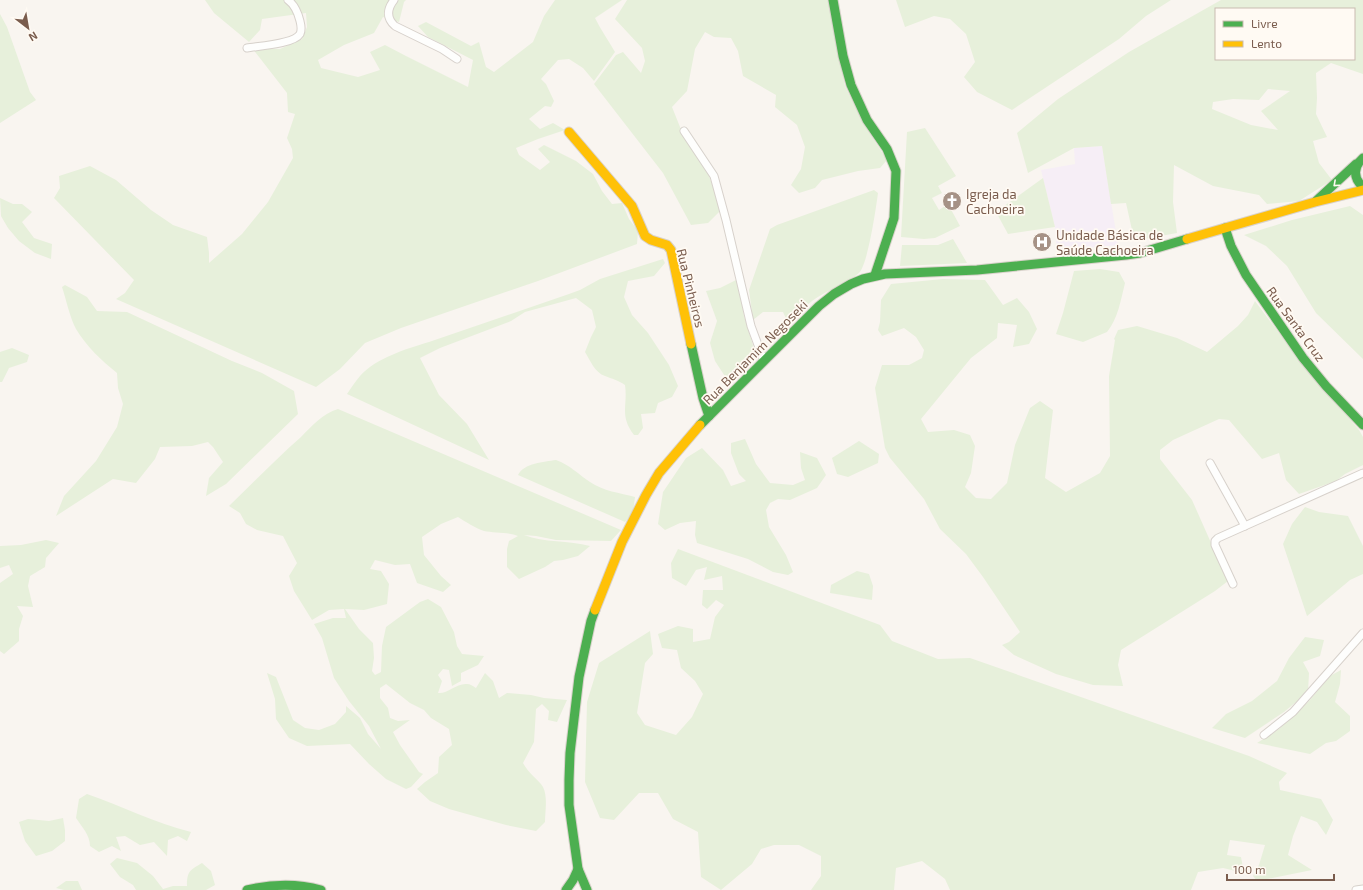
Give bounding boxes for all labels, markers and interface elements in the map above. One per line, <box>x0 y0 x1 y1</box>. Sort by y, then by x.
north arrow <box>8 8 48 48</box>
legend <box>1215 8 1355 60</box>
text: Livre <box>1251 16 1278 30</box>
text: N <box>27 29 40 45</box>
text: Lento <box>1251 36 1282 50</box>
one-way arrow <box>1333 179 1341 186</box>
place label: Igreja da Cachoeira <box>966 186 1024 217</box>
church icon: Igreja da Cachoeira <box>941 190 963 212</box>
place label: Unidade Básica de Saúde Cachoeira <box>1056 227 1163 258</box>
hospital icon: Unidade Básica de Saúde Cachoeira <box>1031 231 1053 253</box>
street label: Rua Pinheiros <box>673 247 709 329</box>
street label: Rua Santa Cruz <box>1263 283 1329 365</box>
street label: Rua Benjamim Negoseki <box>699 296 811 408</box>
scale bar <box>1227 856 1334 882</box>
text: 100 m <box>1233 862 1265 876</box>

